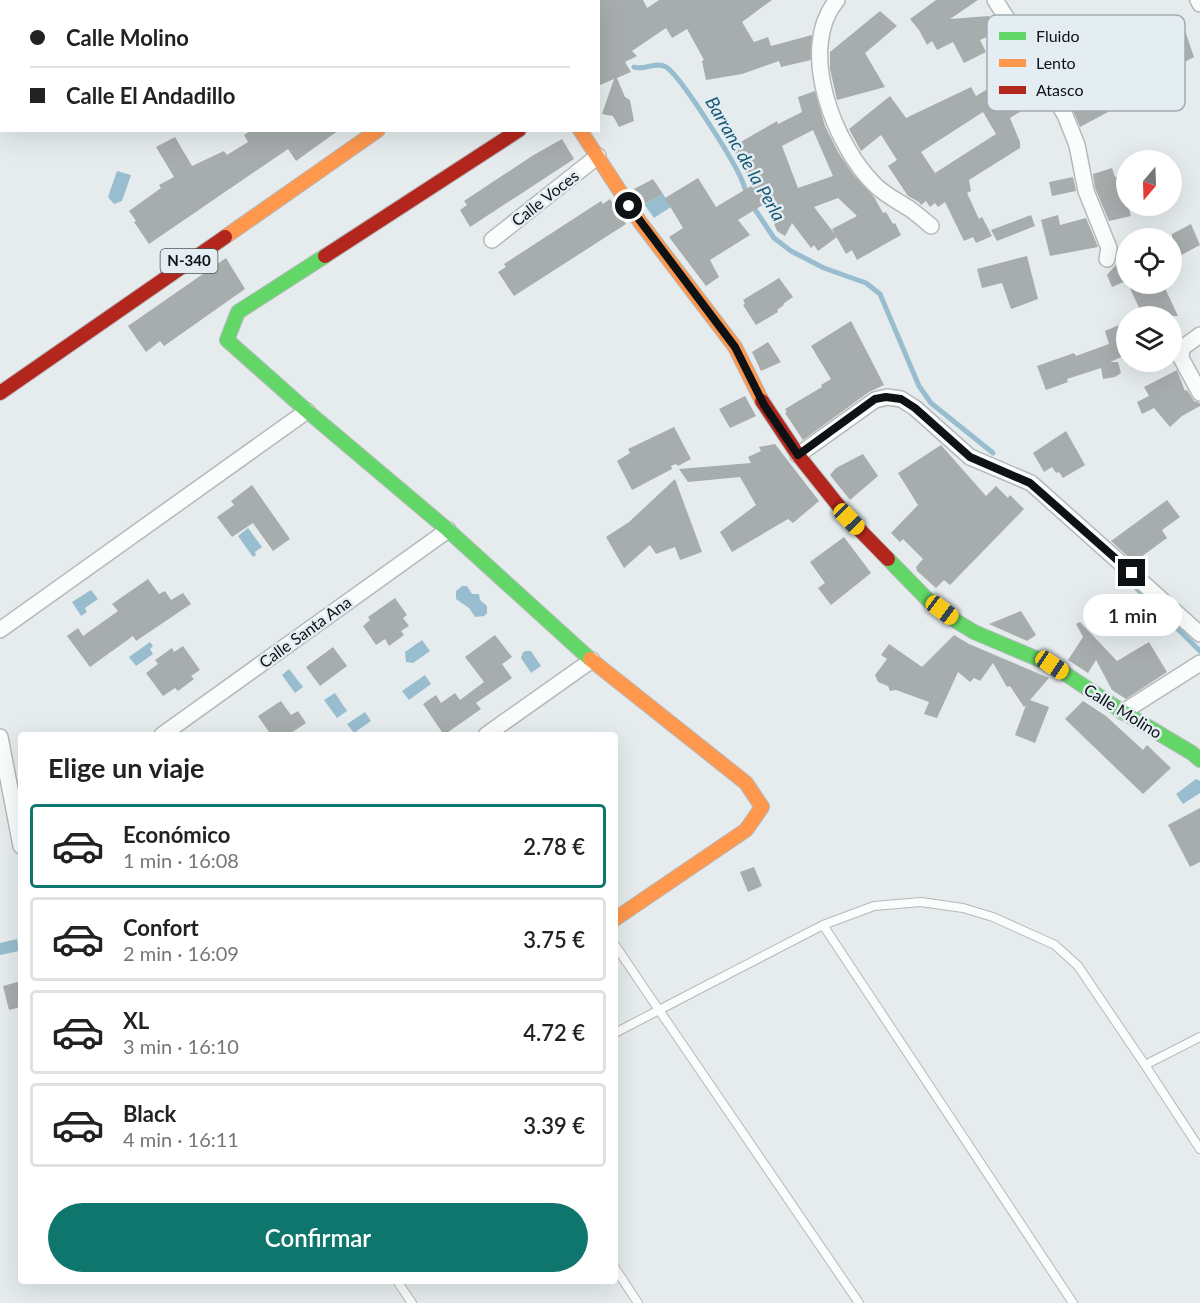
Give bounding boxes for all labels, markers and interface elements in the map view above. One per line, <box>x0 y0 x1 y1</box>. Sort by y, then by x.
legend <box>987 15 1185 111</box>
text: Calle Molino <box>66 24 189 51</box>
text: Fluido <box>1036 26 1079 45</box>
text: Lento <box>1036 53 1076 72</box>
text: Atasco <box>1036 80 1084 99</box>
text: Calle El Andadillo <box>66 82 235 109</box>
water label: Barranc de la Perla <box>701 92 790 225</box>
north arrow <box>1116 150 1182 216</box>
map controls <box>1116 150 1182 372</box>
street label: Calle Voces <box>507 166 582 230</box>
route start <box>615 192 642 219</box>
button: locate <box>1116 228 1182 294</box>
road number: N-340 <box>160 249 218 273</box>
button: layers <box>1116 306 1182 372</box>
car <box>830 500 868 538</box>
route end <box>1118 559 1145 586</box>
street label: Calle Santa Ana <box>255 592 354 671</box>
car <box>922 592 962 628</box>
callout: 1 min <box>1082 594 1182 636</box>
text: 1 min <box>1108 603 1157 627</box>
car <box>1032 647 1072 683</box>
street label: Calle Molino <box>1081 679 1166 742</box>
text: Elige un viaje <box>48 751 205 784</box>
icon: car <box>51 819 105 873</box>
text: Económico <box>123 821 230 848</box>
text: 2.78 € <box>523 833 585 860</box>
text: 1 min · 16:08 <box>123 848 239 872</box>
icon: car <box>51 912 105 966</box>
text: Confort <box>123 914 199 941</box>
text: 3.75 € <box>523 926 585 953</box>
text: 2 min · 16:09 <box>123 941 239 965</box>
icon: car <box>51 1005 105 1059</box>
text: XL <box>123 1007 149 1034</box>
text: 4.72 € <box>523 1019 585 1046</box>
text: 3 min · 16:10 <box>123 1034 239 1058</box>
icon: car <box>51 1098 105 1152</box>
text: Black <box>123 1100 176 1127</box>
text: 3.39 € <box>523 1112 585 1139</box>
text: 4 min · 16:11 <box>123 1127 239 1151</box>
button: Confirmar <box>48 1203 588 1272</box>

